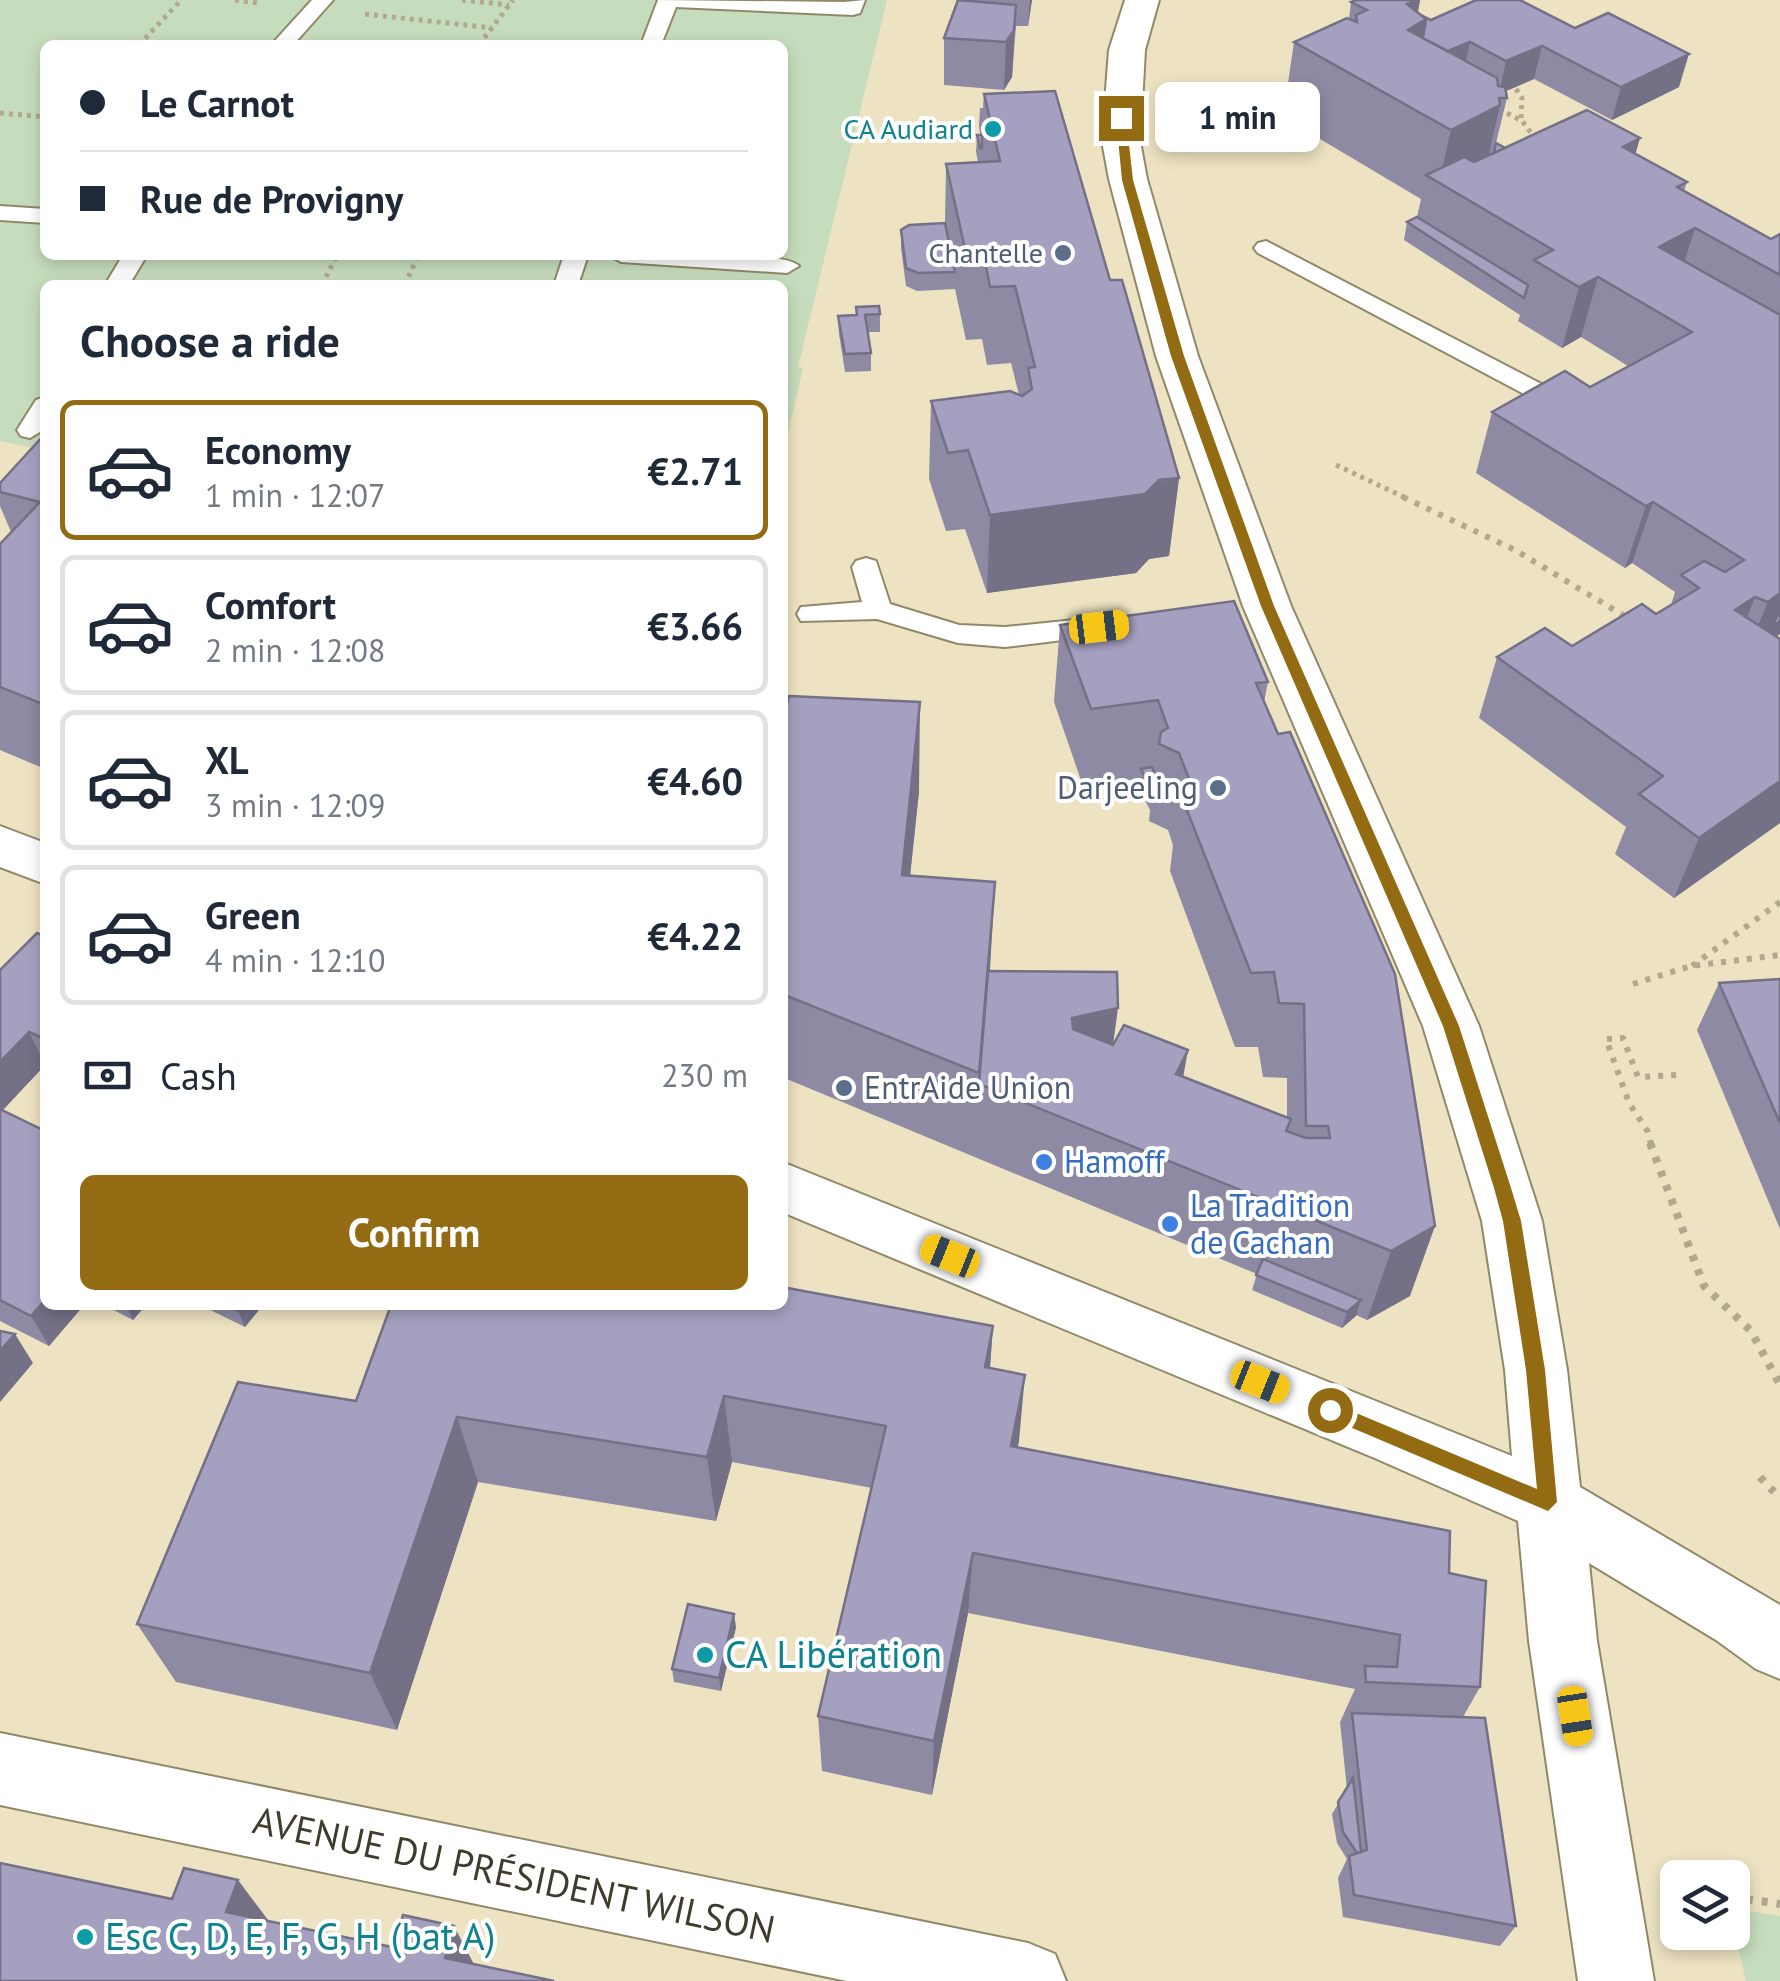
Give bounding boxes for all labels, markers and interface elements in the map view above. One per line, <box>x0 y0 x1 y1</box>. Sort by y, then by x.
text: Le Carnot <box>140 78 294 127</box>
callout: 1 min <box>1156 83 1321 153</box>
route end <box>1099 96 1144 141</box>
text: 1 min <box>1198 96 1277 138</box>
place label: CA Audiard <box>843 110 973 147</box>
marker: CA Audiard <box>982 118 1004 140</box>
text: Rue de Provigny <box>140 174 403 223</box>
place label: Chantelle <box>929 234 1043 271</box>
marker: Chantelle <box>1052 242 1074 264</box>
text: Choose a ride <box>80 311 340 369</box>
icon: car <box>85 425 175 515</box>
text: Economy <box>205 425 351 474</box>
text: €2.71 <box>647 446 743 495</box>
text: 1 min · 12:07 <box>205 474 385 516</box>
icon: car <box>85 580 175 670</box>
text: Comfort <box>205 580 336 629</box>
text: €3.66 <box>647 601 743 650</box>
car <box>1067 608 1131 646</box>
text: 2 min · 12:08 <box>205 629 385 671</box>
icon: car <box>85 735 175 825</box>
text: XL <box>205 735 249 784</box>
text: €4.60 <box>647 756 743 805</box>
place label: Darjeeling <box>1057 766 1198 808</box>
marker: Darjeeling <box>1207 777 1229 799</box>
text: 3 min · 12:09 <box>205 784 385 826</box>
icon: car <box>85 890 175 980</box>
text: Green <box>205 890 301 939</box>
text: €4.22 <box>647 911 743 960</box>
text: 4 min · 12:10 <box>205 939 385 981</box>
icon: cash <box>80 1048 135 1103</box>
text: Cash <box>160 1051 237 1100</box>
text: 230 m <box>661 1054 748 1096</box>
place label: EntrAide Union <box>864 1066 1071 1108</box>
marker: EntrAide Union <box>833 1077 855 1099</box>
place label: Hamoff <box>1064 1140 1166 1182</box>
marker: Hamoff <box>1033 1151 1055 1173</box>
button: Confirm <box>80 1175 748 1290</box>
place label: La Tradition de Cachan <box>1190 1184 1350 1263</box>
marker: La Tradition de Cachan <box>1159 1213 1181 1235</box>
car <box>917 1231 983 1281</box>
car <box>1227 1357 1293 1407</box>
route start <box>1308 1388 1353 1433</box>
place label: CA Libération <box>725 1629 942 1678</box>
marker: CA Libération <box>694 1644 716 1666</box>
car <box>1555 1684 1595 1748</box>
street label: AVENUE DU PRÉSIDENT WILSON <box>249 1794 780 1953</box>
map controls <box>1660 1860 1750 1950</box>
button: layers <box>1660 1860 1750 1950</box>
place label: Esc C, D, E, F, G, H (bat A) <box>105 1911 495 1960</box>
marker: Esc C, D, E, F, G, H (bat A) <box>74 1926 96 1948</box>

